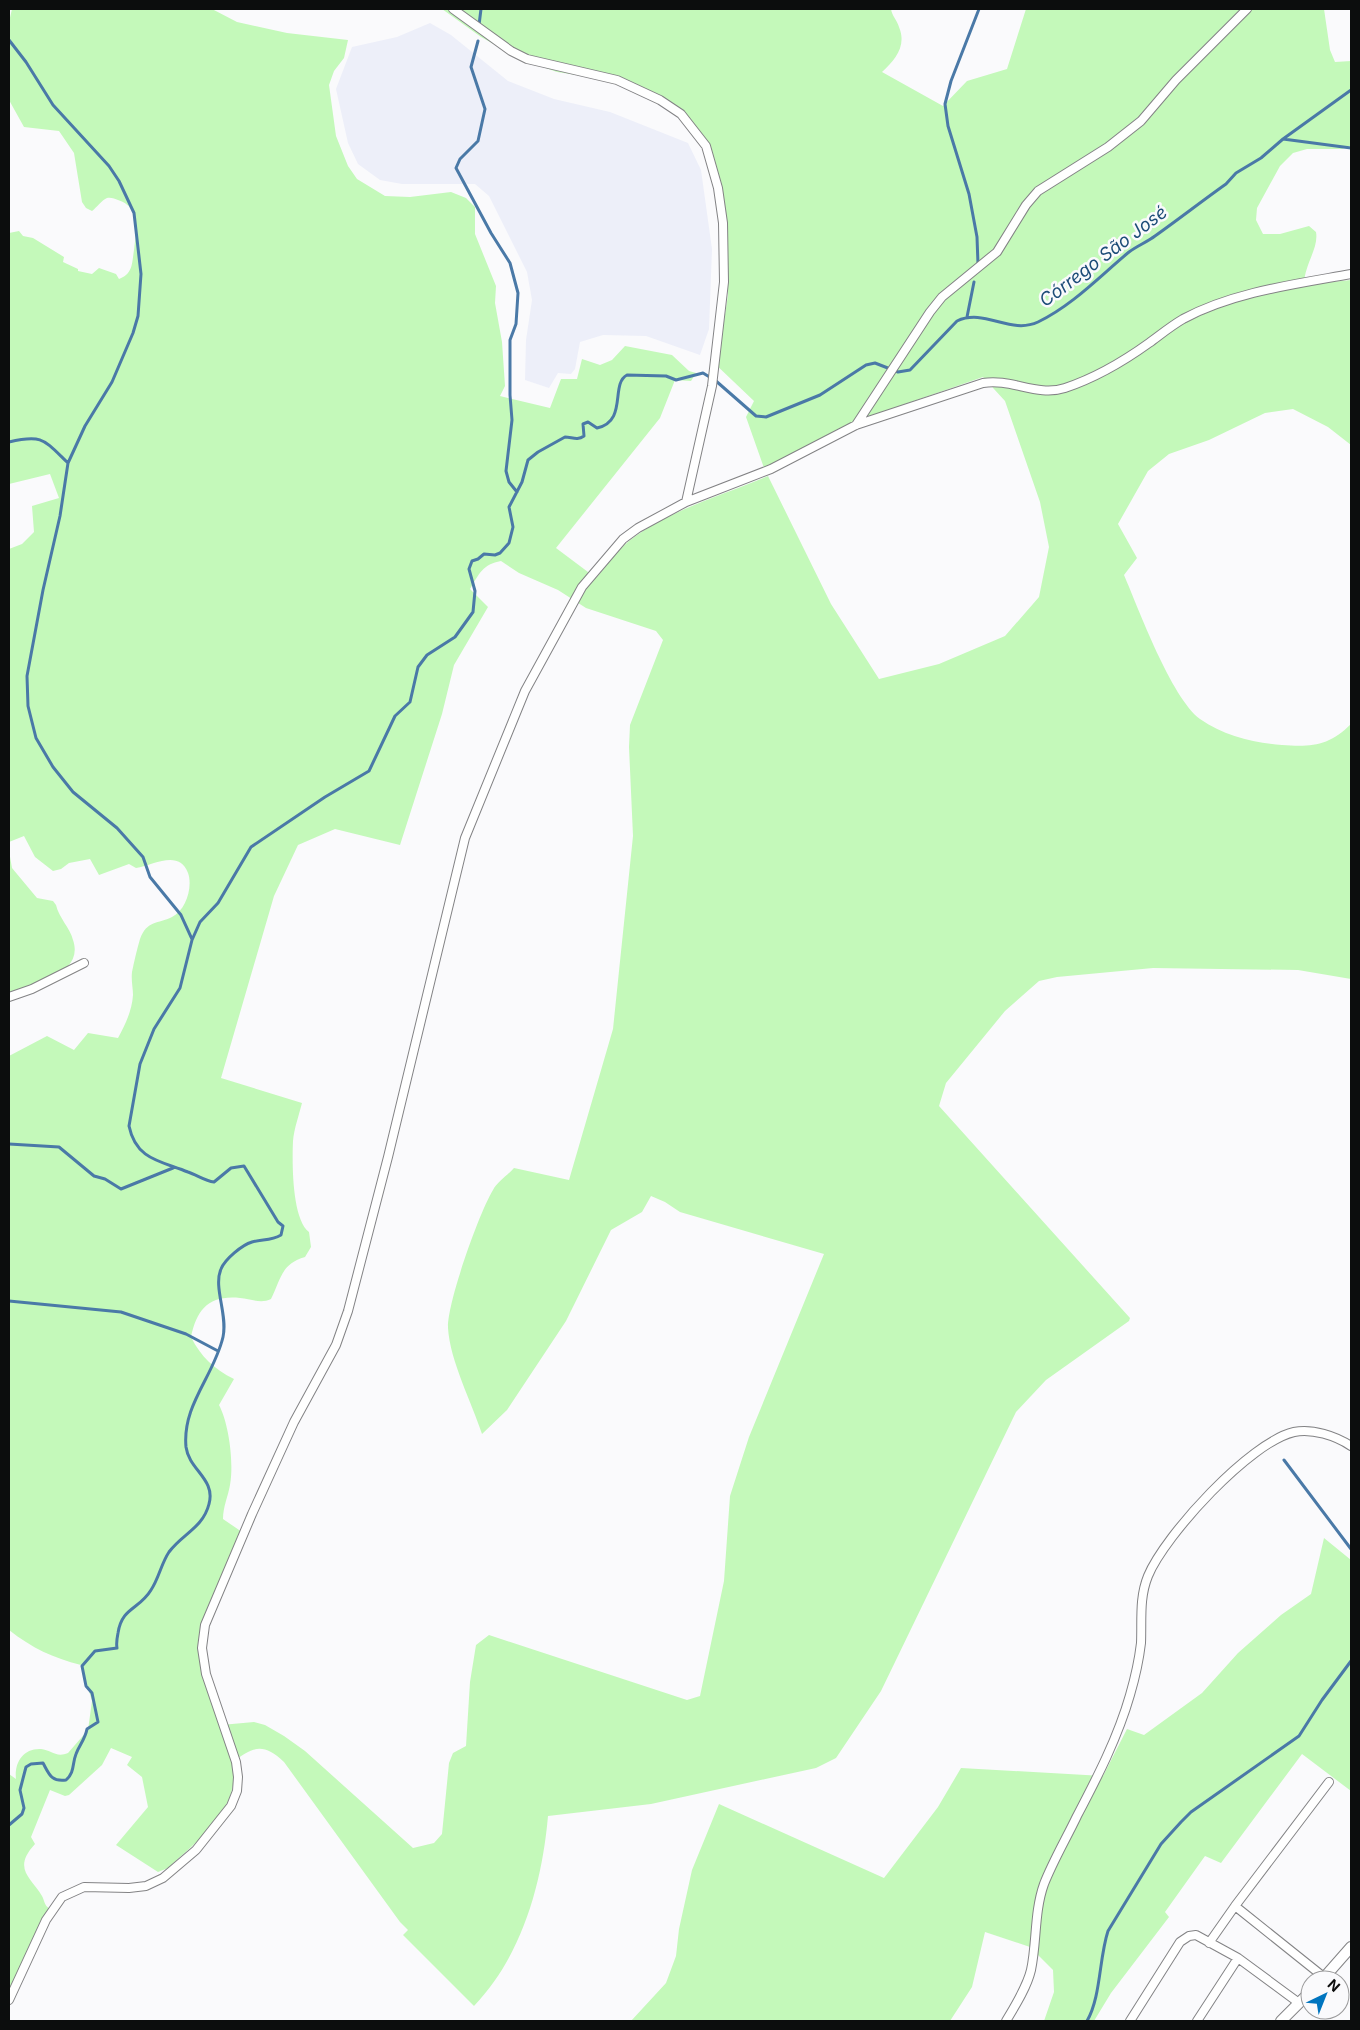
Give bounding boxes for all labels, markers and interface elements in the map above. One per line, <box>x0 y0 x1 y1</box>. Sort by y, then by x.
water label: Córrego São José <box>1035 201 1171 311</box>
north arrow <box>1300 1970 1350 2020</box>
text: N <box>1325 1975 1344 1995</box>

